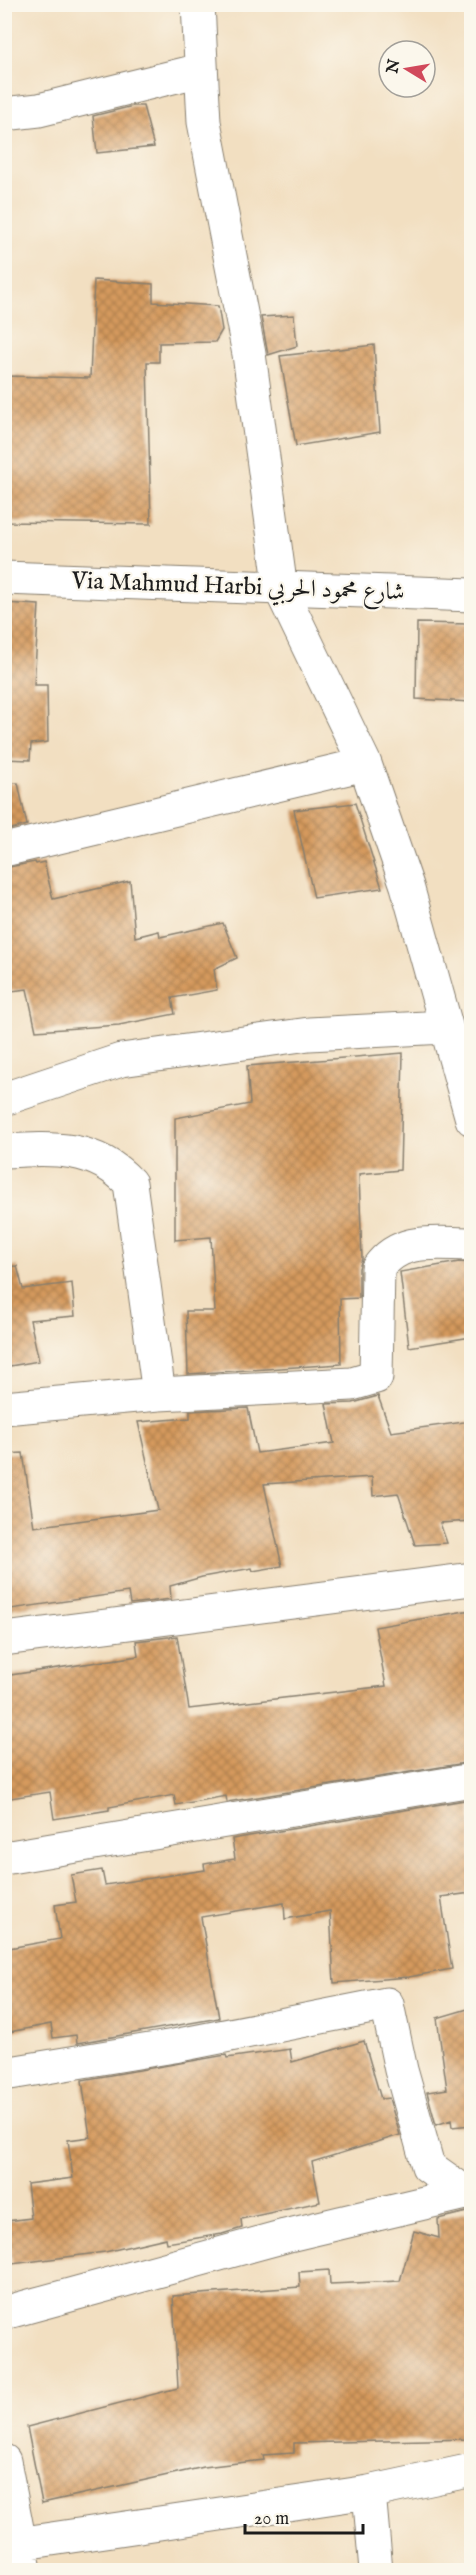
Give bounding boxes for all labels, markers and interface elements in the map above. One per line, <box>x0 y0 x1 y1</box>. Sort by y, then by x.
north arrow <box>377 39 437 99</box>
text: N <box>383 58 405 76</box>
street label: Via Mahmud Harbi شارع محمود الحربي <box>70 566 405 611</box>
scale bar <box>245 2497 364 2535</box>
text: 20 m <box>254 2508 289 2531</box>

